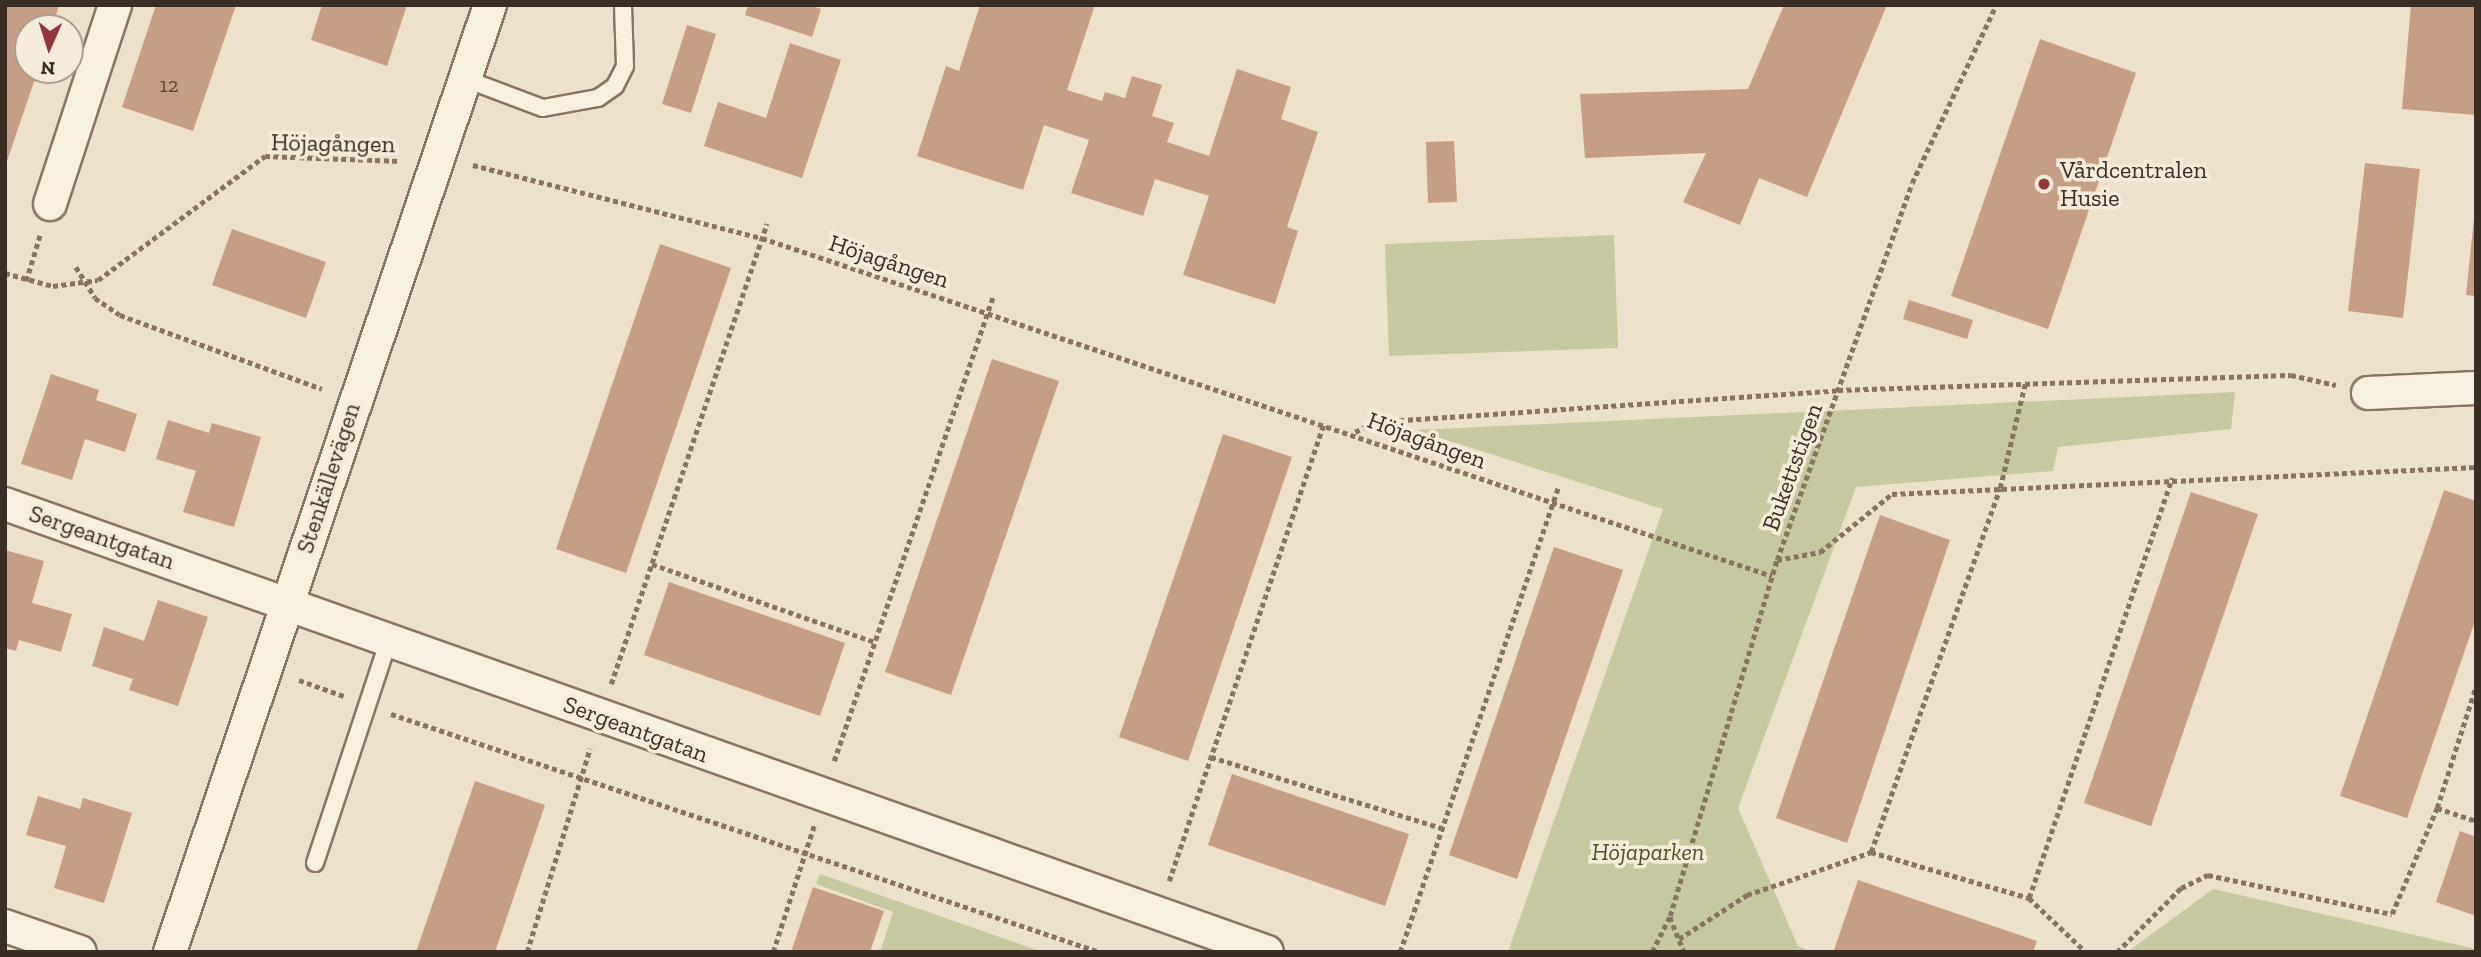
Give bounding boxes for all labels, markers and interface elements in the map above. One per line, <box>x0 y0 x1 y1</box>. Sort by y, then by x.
north arrow <box>14 14 84 84</box>
text: N <box>40 57 56 80</box>
house number: 12 <box>160 72 178 98</box>
street label: Höjagången <box>271 128 395 158</box>
place label: Vårdcentralen Husie <box>2060 156 2207 212</box>
marker: Vårdcentralen Husie <box>2034 174 2054 194</box>
street label: Höjagången <box>825 228 953 294</box>
street label: Stenkällevägen <box>290 399 366 557</box>
street label: Bukettstigen <box>1756 399 1828 535</box>
street label: Höjagången <box>1364 405 1490 475</box>
street label: Sergeantgatan <box>26 499 178 575</box>
street label: Sergeantgatan <box>560 690 712 768</box>
park label: Höjaparken <box>1592 838 1704 866</box>

